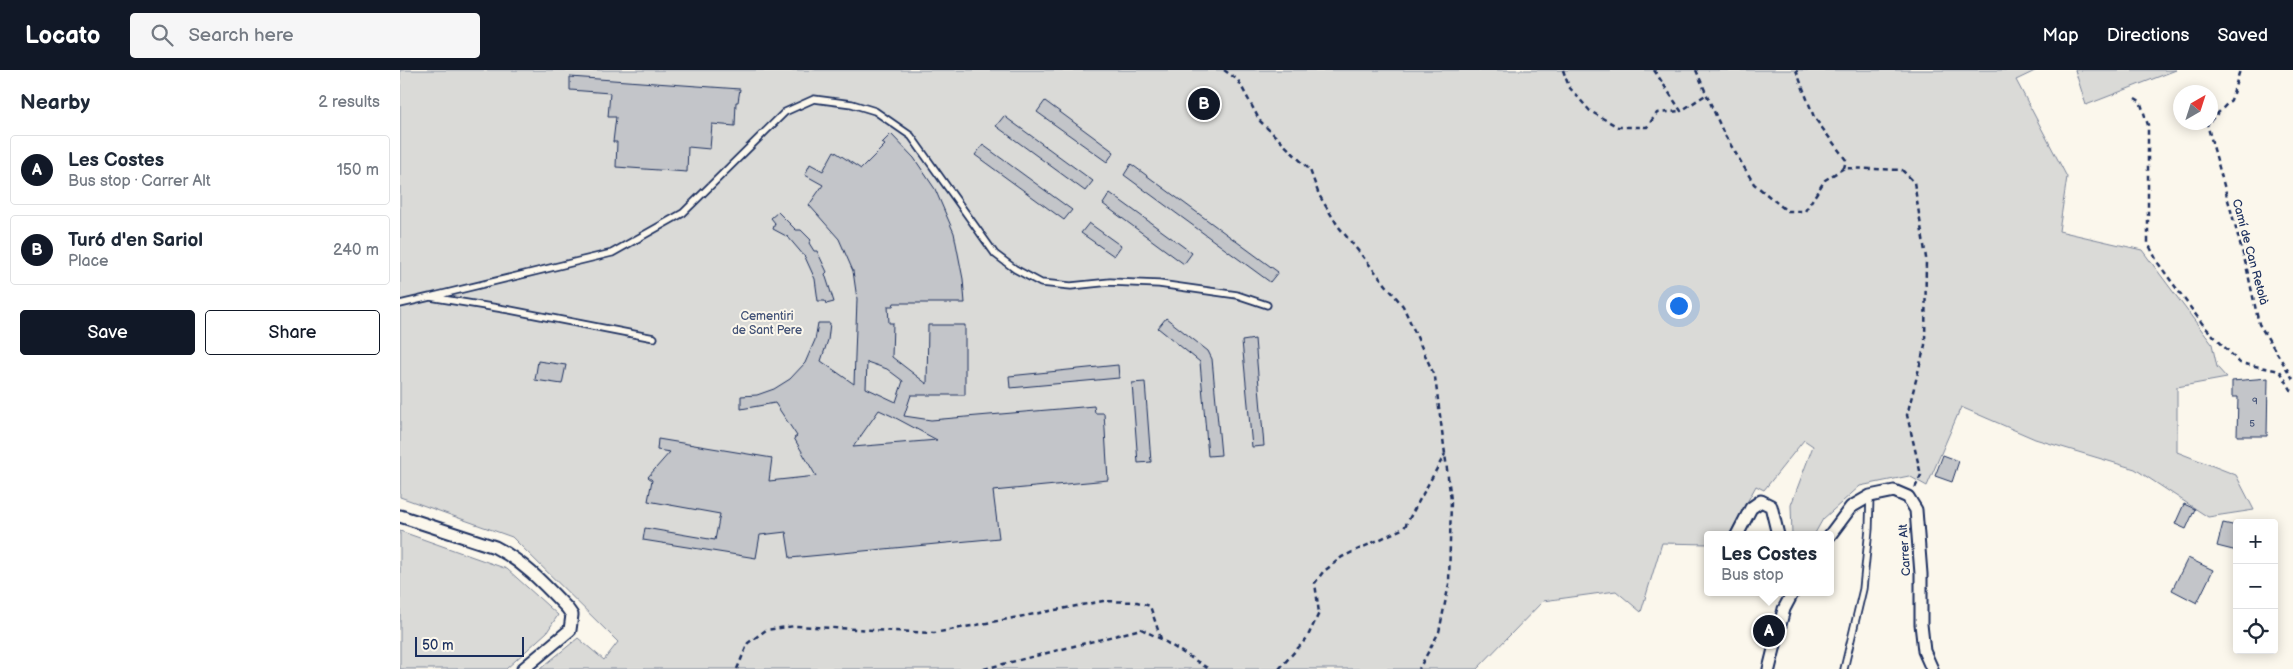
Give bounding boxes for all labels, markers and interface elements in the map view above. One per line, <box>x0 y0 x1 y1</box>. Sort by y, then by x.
search box <box>130 13 480 58</box>
text: Locato <box>25 21 100 50</box>
icon: search <box>148 21 176 49</box>
text: Search here <box>188 24 294 47</box>
text: Map <box>2043 25 2079 46</box>
text: Directions <box>2107 25 2189 46</box>
text: Saved <box>2217 25 2268 46</box>
pin: B <box>1188 85 1220 123</box>
north arrow <box>2173 85 2218 130</box>
text: Nearby <box>20 90 90 115</box>
text: 2 results <box>318 93 380 112</box>
text: Les Costes <box>68 149 164 172</box>
text: A <box>32 161 42 180</box>
text: 150 m <box>337 161 379 180</box>
text: Bus stop · Carrer Alt <box>68 172 211 191</box>
street label: Camí de Can Retolà <box>2229 197 2271 307</box>
text: Turó d'en Sariol <box>68 229 203 252</box>
text: B <box>31 241 43 260</box>
text: 240 m <box>333 241 379 260</box>
text: Place <box>68 252 109 271</box>
your location <box>1666 293 1692 319</box>
park label: Cementiri de Sant Pere <box>732 309 802 338</box>
button: Save <box>20 310 195 355</box>
button: Share <box>205 310 380 355</box>
house number: 9 <box>2252 395 2258 407</box>
house number: 5 <box>2249 418 2255 430</box>
map controls <box>2233 519 2278 654</box>
button: + <box>2233 519 2278 564</box>
street label: Carrer Alt <box>1896 523 1914 577</box>
popup <box>1704 531 1834 596</box>
text: Les Costes <box>1721 543 1817 566</box>
button: − <box>2233 564 2278 609</box>
text: Bus stop <box>1721 566 1784 585</box>
button: locate <box>2233 609 2278 654</box>
pin: A <box>1753 612 1785 650</box>
scale bar <box>415 634 524 657</box>
text: 50 m <box>422 637 454 654</box>

